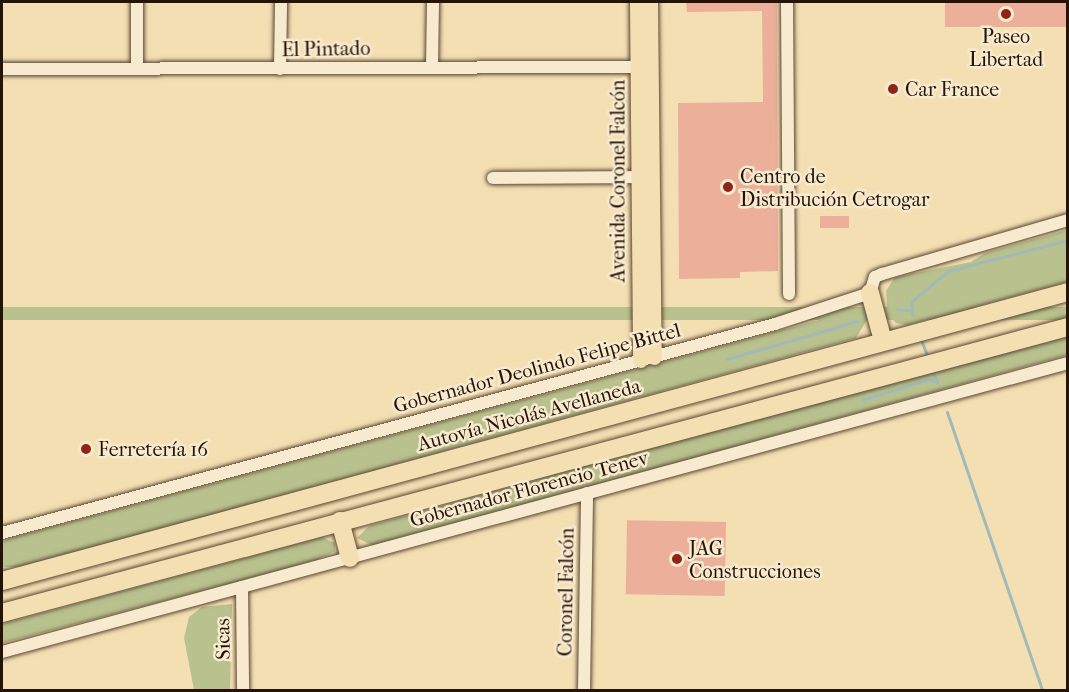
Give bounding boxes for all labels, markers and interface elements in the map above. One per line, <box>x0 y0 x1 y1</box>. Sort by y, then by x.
marker: Paseo Libertad <box>999 7 1013 21</box>
place label: Paseo Libertad <box>969 24 1043 71</box>
street label: El Pintado <box>281 36 371 62</box>
place label: Car France <box>905 77 999 101</box>
street label: Avenida Coronel Falcón <box>606 80 630 282</box>
marker: Car France <box>886 82 900 96</box>
place label: Centro de Distribución Cetrogar <box>740 164 929 211</box>
marker: Centro de Distribución Cetrogar <box>721 180 735 194</box>
street label: Gobernador Deolindo Felipe Bittel <box>391 318 683 418</box>
street label: Autovía Nicolás Avellaneda <box>415 374 643 456</box>
place label: Ferretería 16 <box>98 437 208 461</box>
marker: Ferretería 16 <box>79 442 93 456</box>
street label: Gobernador Florencio Tenev <box>407 446 651 532</box>
street label: Coronel Falcón <box>553 527 579 657</box>
place label: JAG Construcciones <box>689 536 821 583</box>
marker: JAG Construcciones <box>670 552 684 566</box>
street label: Sicas <box>211 618 235 660</box>

